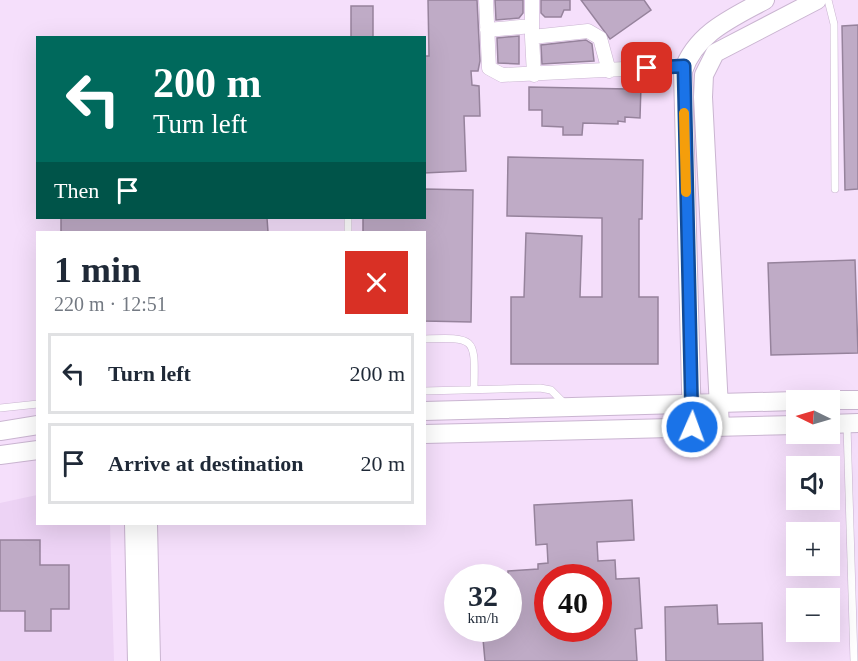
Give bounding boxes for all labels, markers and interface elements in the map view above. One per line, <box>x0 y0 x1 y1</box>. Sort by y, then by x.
pin <box>621 42 672 93</box>
icon: arrive <box>630 51 663 84</box>
icon: left <box>54 60 132 138</box>
text: 200 m <box>153 60 262 106</box>
text: Turn left <box>153 109 247 139</box>
icon: arrive <box>111 174 144 207</box>
text: Then <box>54 178 99 203</box>
text: 1 min <box>54 250 141 290</box>
button: close <box>345 251 408 314</box>
text: 220 m · 12:51 <box>54 293 167 315</box>
icon: left <box>57 357 90 390</box>
text: Turn left <box>108 361 191 386</box>
text: 200 m <box>349 361 405 386</box>
north arrow <box>786 390 840 444</box>
map controls <box>786 390 840 642</box>
position arrow <box>660 395 724 459</box>
icon: arrive <box>57 447 90 480</box>
text: Arrive at destination <box>108 451 304 476</box>
text: 20 m <box>360 451 405 476</box>
button: sound <box>786 456 840 510</box>
button: + <box>786 522 840 576</box>
speed limit sign: 40 <box>534 564 612 642</box>
text: 32 <box>468 579 498 612</box>
button: − <box>786 588 840 642</box>
text: km/h <box>468 610 498 626</box>

